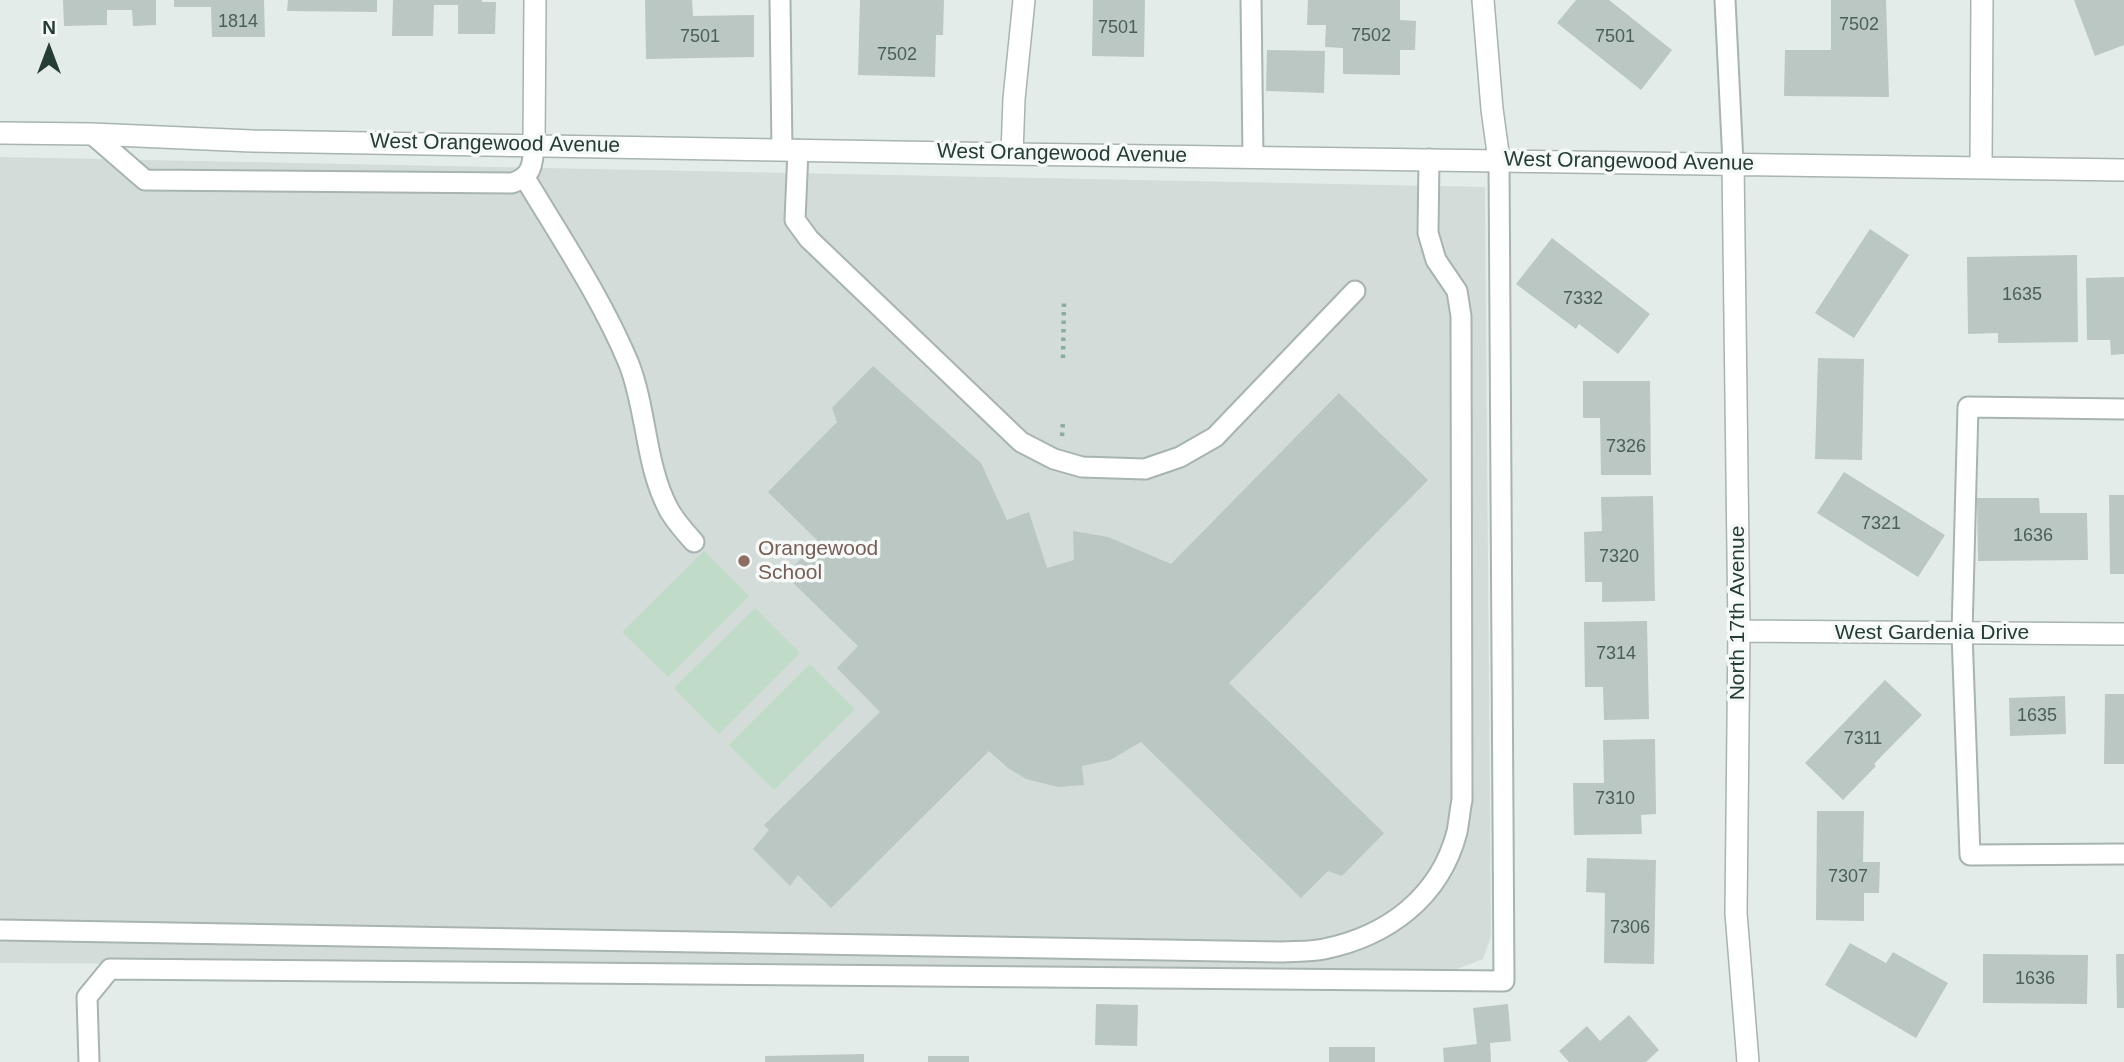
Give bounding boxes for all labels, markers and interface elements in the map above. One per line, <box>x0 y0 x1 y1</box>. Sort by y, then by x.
house number: 1814 <box>218 11 258 33</box>
north arrow <box>14 14 84 84</box>
house number: 7502 <box>1839 14 1879 36</box>
text: N <box>42 17 56 38</box>
house number: 7501 <box>1098 17 1138 39</box>
house number: 7502 <box>1351 25 1391 47</box>
house number: 7501 <box>680 26 720 48</box>
house number: 7501 <box>1595 26 1635 48</box>
house number: 7502 <box>877 44 917 66</box>
street label: West Orangewood Avenue <box>370 129 620 159</box>
street label: West Orangewood Avenue <box>937 139 1187 169</box>
street label: West Orangewood Avenue <box>1504 147 1754 177</box>
house number: 1635 <box>2002 284 2042 306</box>
house number: 7332 <box>1563 288 1603 310</box>
house number: 7326 <box>1606 436 1646 458</box>
house number: 7321 <box>1861 513 1901 535</box>
house number: 1636 <box>2013 525 2053 547</box>
street label: North 17th Avenue <box>1725 526 1751 700</box>
place label: Orangewood School <box>758 536 878 586</box>
house number: 7320 <box>1599 546 1639 568</box>
marker: Orangewood School <box>736 553 752 569</box>
street label: West Gardenia Drive <box>1835 620 2029 646</box>
house number: 7314 <box>1596 643 1636 665</box>
house number: 1635 <box>2017 705 2057 727</box>
house number: 7311 <box>1844 728 1882 750</box>
house number: 7310 <box>1595 788 1635 810</box>
house number: 7307 <box>1828 866 1868 888</box>
house number: 7306 <box>1610 917 1650 939</box>
house number: 1636 <box>2015 968 2055 990</box>

